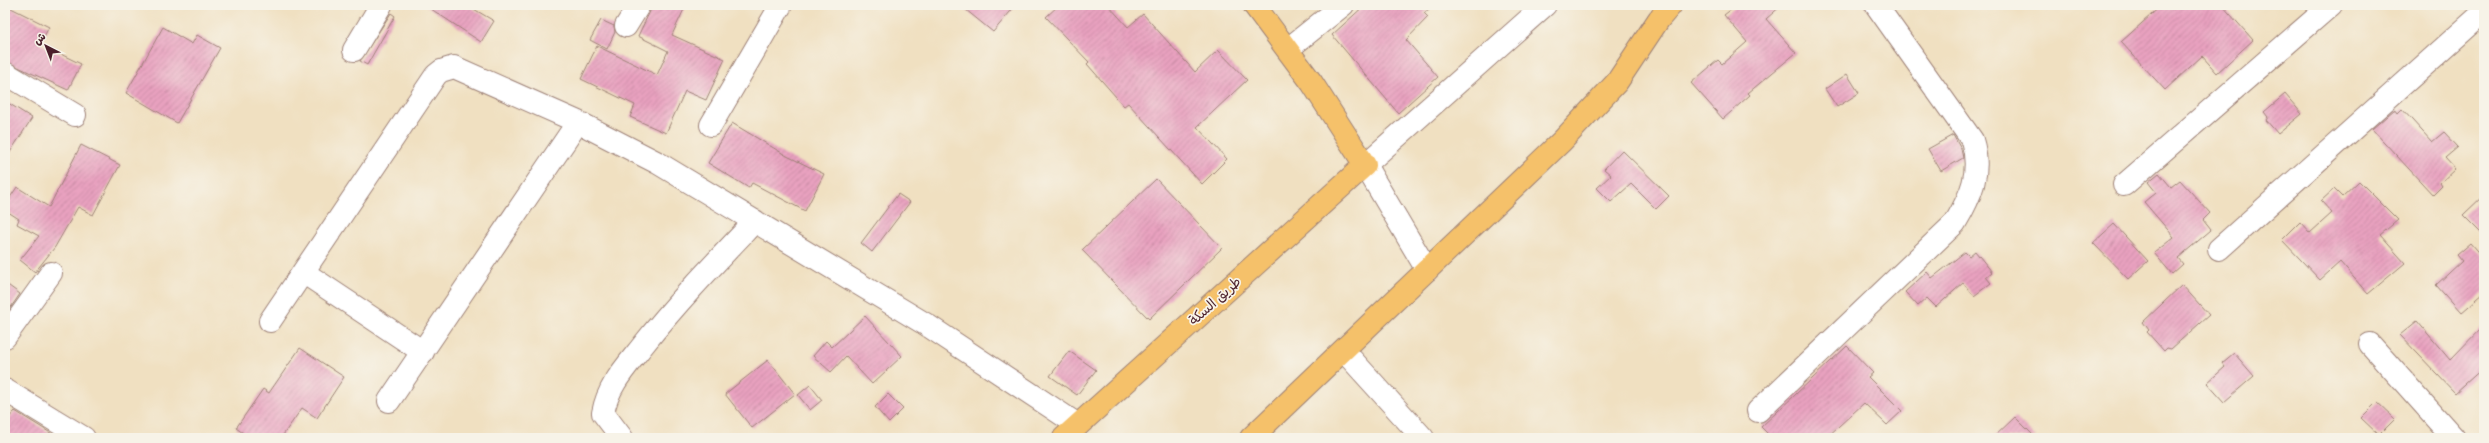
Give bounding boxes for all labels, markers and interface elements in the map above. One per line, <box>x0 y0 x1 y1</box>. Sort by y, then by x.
north arrow <box>26 26 66 66</box>
text: ش <box>29 28 50 50</box>
street label: طريق السكة <box>1183 270 1247 332</box>

